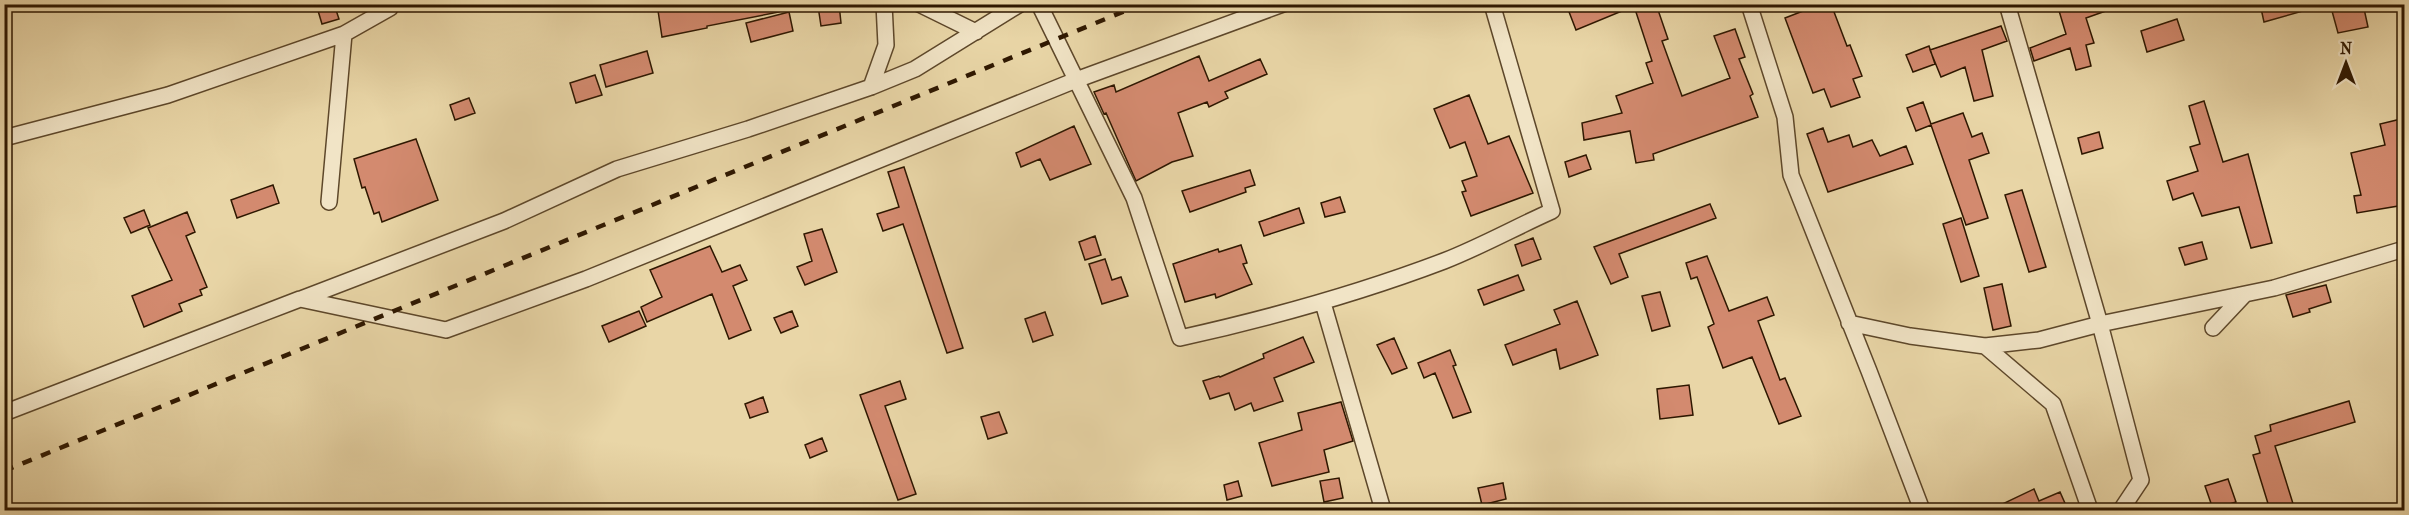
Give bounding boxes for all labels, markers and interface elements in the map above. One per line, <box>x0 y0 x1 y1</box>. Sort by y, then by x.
north arrow <box>2316 33 2376 93</box>
text: N <box>2340 39 2353 58</box>

